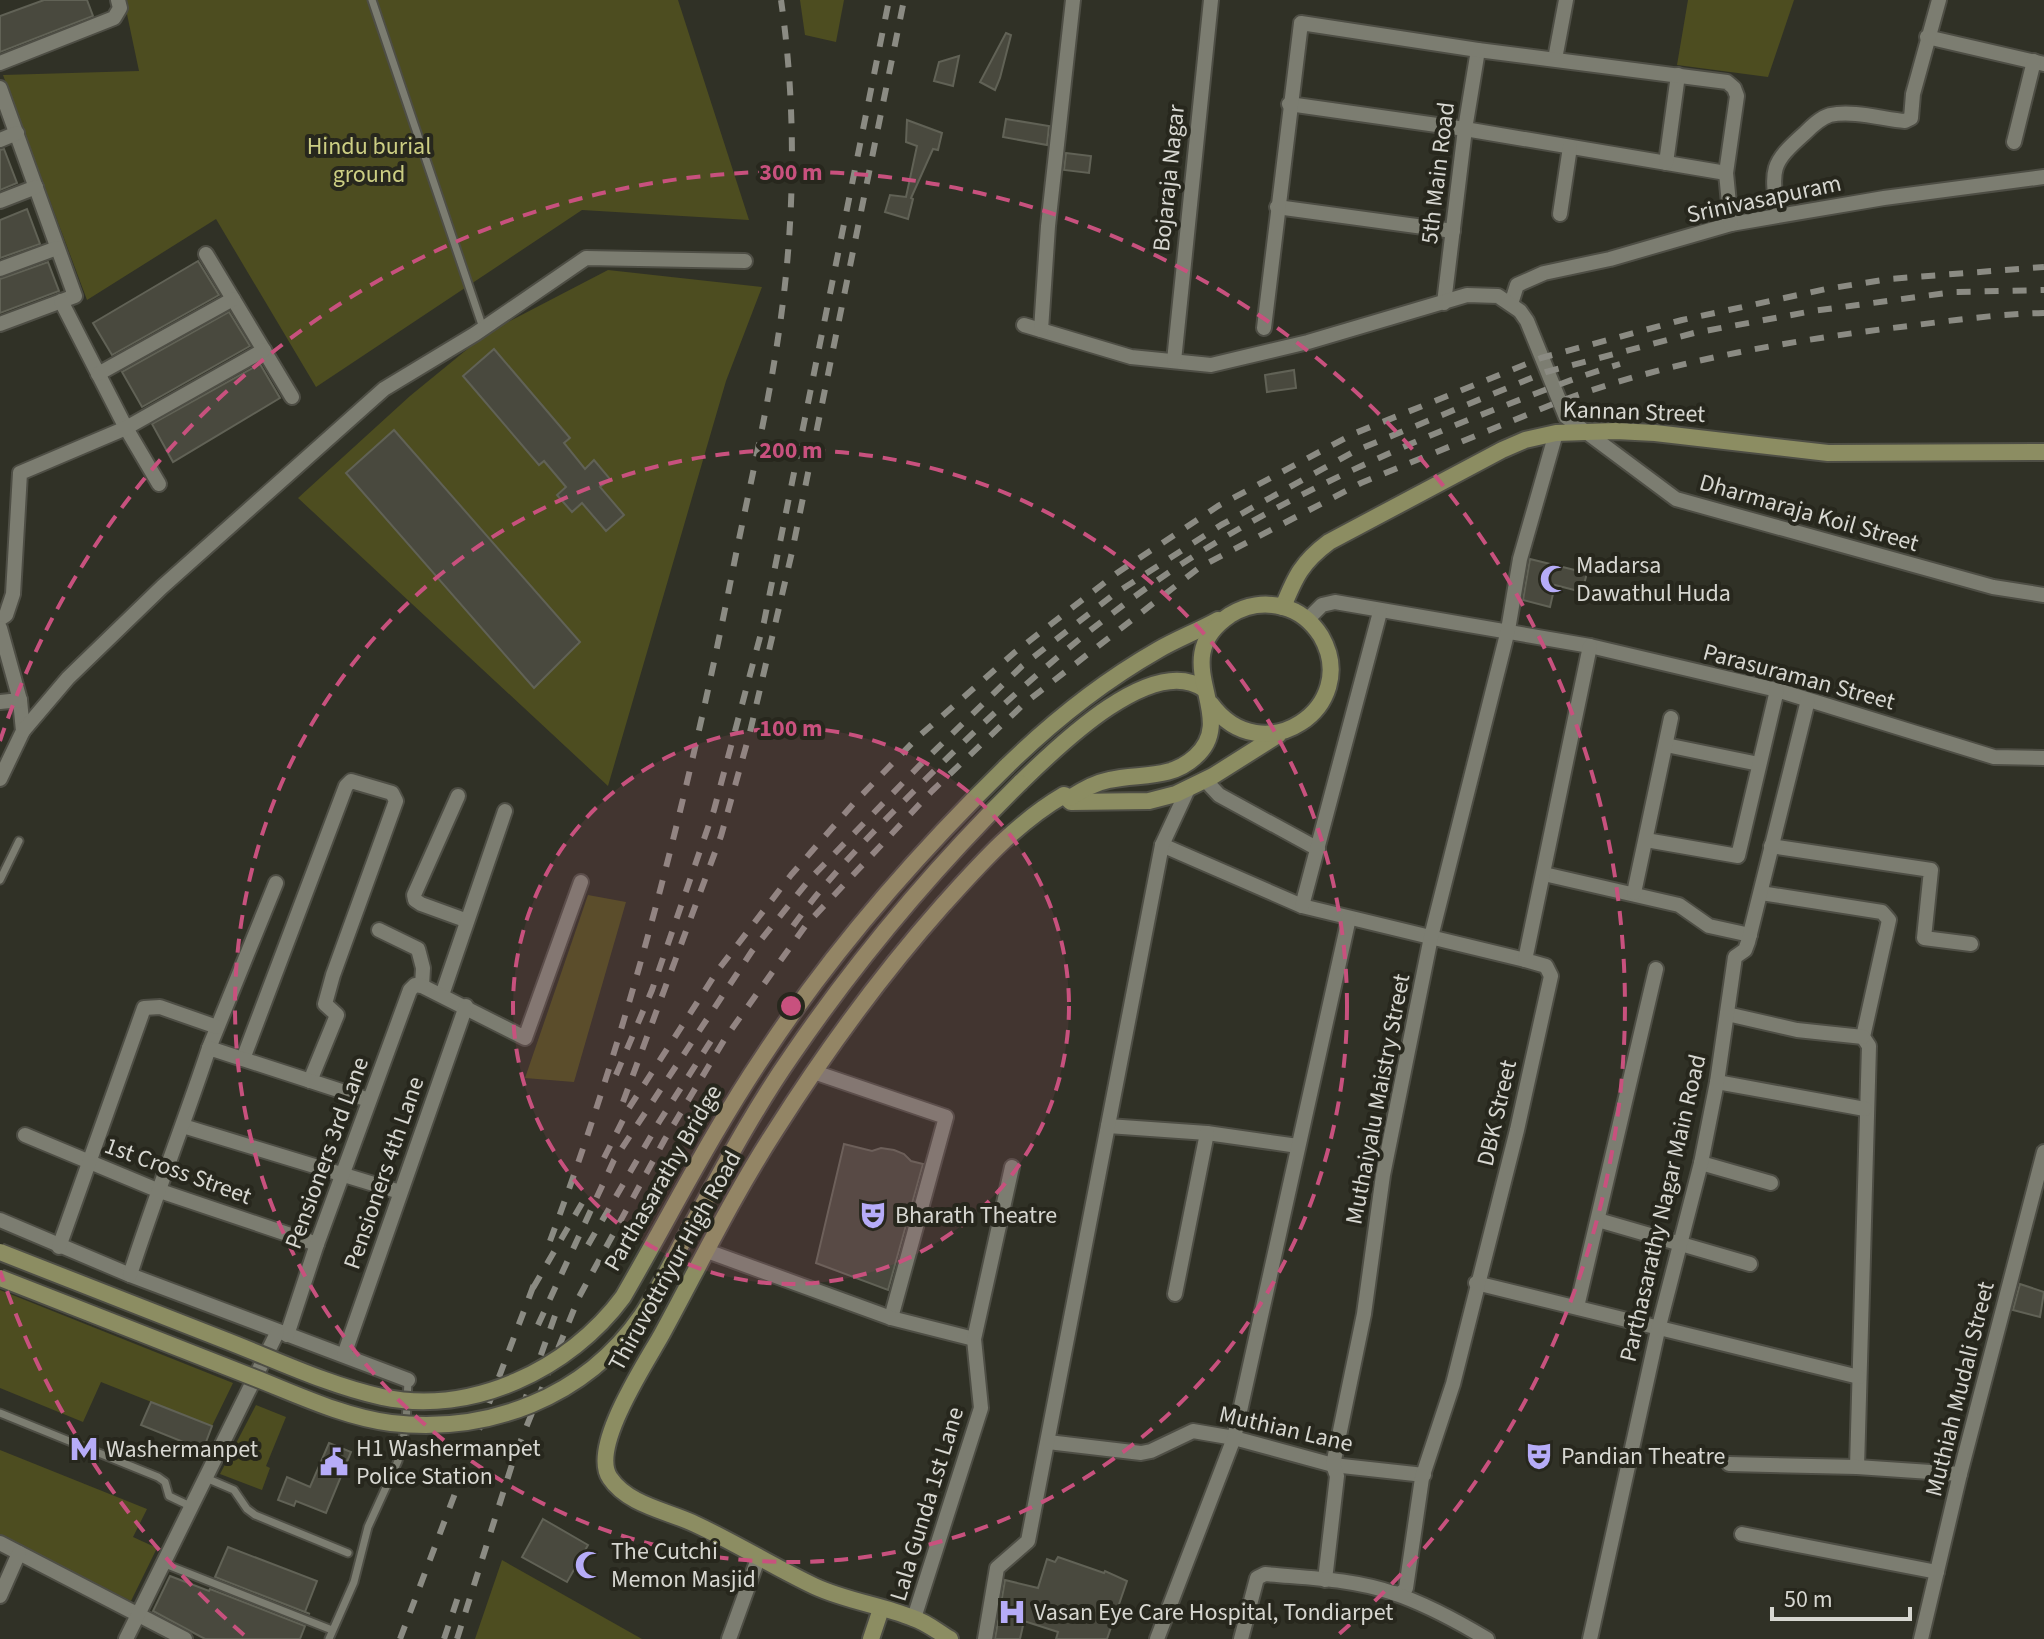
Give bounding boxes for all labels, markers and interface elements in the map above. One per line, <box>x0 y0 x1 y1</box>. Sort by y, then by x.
street label: 5th Main Road <box>1412 100 1464 246</box>
street label: Bojaraja Nagar <box>1144 102 1194 253</box>
park label: Hindu burial ground <box>307 129 431 192</box>
text: 300 m <box>759 155 823 190</box>
street label: Srinivasapuram <box>1683 166 1845 232</box>
street label: Kannan Street <box>1562 392 1706 432</box>
text: 200 m <box>759 433 823 468</box>
street label: Dharmaraja Koil Street <box>1695 465 1923 561</box>
place label: Madarsa Dawathul Huda <box>1576 548 1731 611</box>
mosque icon: Madarsa Dawathul Huda <box>1539 564 1569 594</box>
street label: Parasuraman Street <box>1699 635 1899 719</box>
text: 100 m <box>759 711 823 746</box>
street label: Muthaiyalu Maistry Street <box>1337 971 1419 1227</box>
centre of rings <box>777 992 805 1020</box>
street label: Parthasarathy Nagar Main Road <box>1611 1051 1715 1365</box>
street label: Pensioners 3rd Lane <box>276 1052 378 1254</box>
street label: DBK Street <box>1468 1057 1526 1169</box>
street label: Pensioners 4th Lane <box>335 1072 433 1274</box>
street label: Parthasarathy Bridge <box>595 1078 731 1278</box>
street label: 1st Cross Street <box>100 1128 256 1214</box>
street label: Thiruvottriyur High Road <box>600 1144 750 1378</box>
place label: Bharath Theatre <box>895 1198 1057 1233</box>
theatre icon: Bharath Theatre <box>858 1200 888 1230</box>
street label: Muthiah Mudali Street <box>1916 1278 2004 1500</box>
street label: Muthian Lane <box>1216 1397 1356 1461</box>
street label: Lala Gunda 1st Lane <box>881 1403 973 1605</box>
place label: H1 Washermanpet Police Station <box>356 1431 541 1494</box>
place label: Washermanpet <box>106 1432 258 1467</box>
metro station icon: Washermanpet <box>69 1434 99 1464</box>
place label: Pandian Theatre <box>1561 1439 1725 1474</box>
theatre icon: Pandian Theatre <box>1524 1441 1554 1471</box>
public building icon: H1 Washermanpet Police Station <box>319 1447 349 1477</box>
place label: The Cutchi Memon Masjid <box>611 1534 756 1597</box>
mosque icon: The Cutchi Memon Masjid <box>574 1550 604 1580</box>
scale bar <box>1772 1571 1910 1621</box>
text: 50 m <box>1784 1582 1833 1617</box>
place label: Vasan Eye Care Hospital, Tondiarpet <box>1034 1595 1393 1630</box>
hospital icon: Vasan Eye Care Hospital, Tondiarpet <box>997 1597 1027 1627</box>

